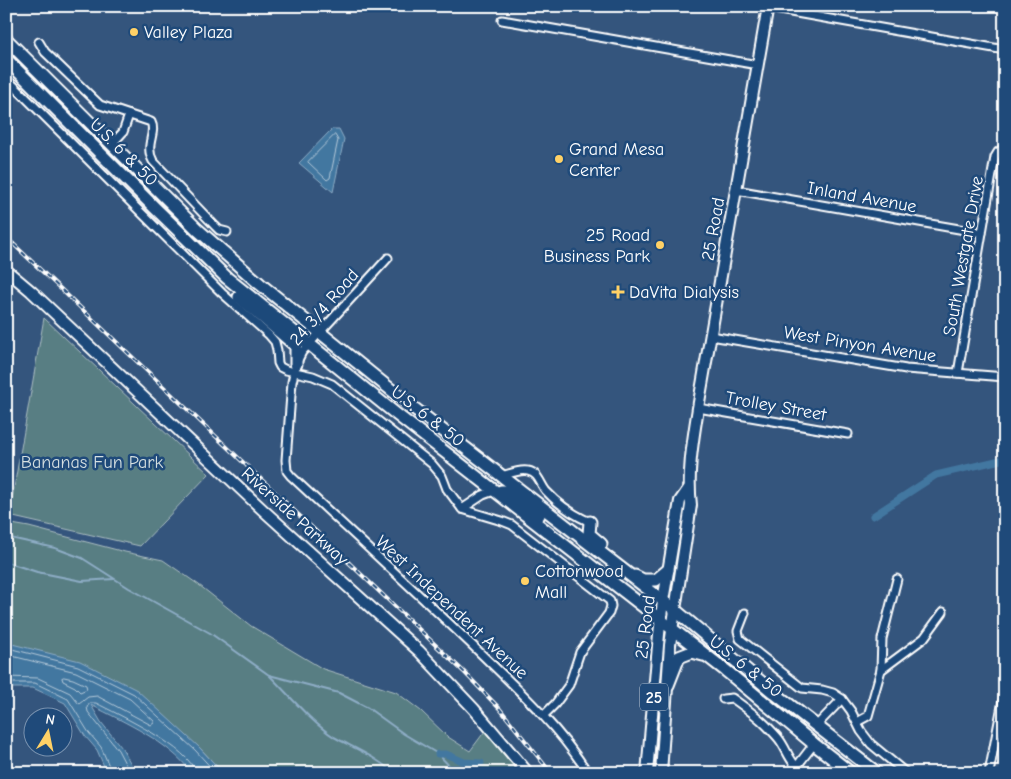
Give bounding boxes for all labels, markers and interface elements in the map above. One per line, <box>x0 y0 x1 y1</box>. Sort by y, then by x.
place label: Valley Plaza <box>144 22 233 43</box>
marker: Valley Plaza <box>128 26 140 38</box>
street label: U.S. 6 & 50 <box>85 114 162 191</box>
place label: Grand Mesa Center <box>569 139 664 181</box>
marker: Grand Mesa Center <box>553 153 565 165</box>
street label: South Westgate Drive <box>939 174 988 338</box>
street label: Inland Avenue <box>806 178 918 217</box>
street label: 25 Road <box>698 196 729 262</box>
place label: 25 Road Business Park <box>544 225 650 267</box>
marker: 25 Road Business Park <box>654 239 666 251</box>
street label: 24 3/4 Road <box>285 265 363 350</box>
place label: DaVita Dialysis <box>629 282 739 303</box>
marker: DaVita Dialysis <box>611 285 625 299</box>
street label: West Pinyon Avenue <box>782 322 938 367</box>
street label: U.S. 6 & 50 <box>387 381 469 452</box>
street label: Trolley Street <box>724 387 829 426</box>
park label: Bananas Fun Park <box>21 452 164 473</box>
street label: Riverside Parkway <box>237 463 353 570</box>
street label: West Independent Avenue <box>371 531 532 683</box>
place label: Cottonwood Mall <box>535 561 624 603</box>
marker: Cottonwood Mall <box>519 575 531 587</box>
street label: 25 Road <box>631 594 660 660</box>
street label: U.S. 6 & 50 <box>705 631 786 702</box>
road number: 25 <box>640 684 668 710</box>
north arrow <box>22 706 72 756</box>
text: N <box>44 711 56 729</box>

